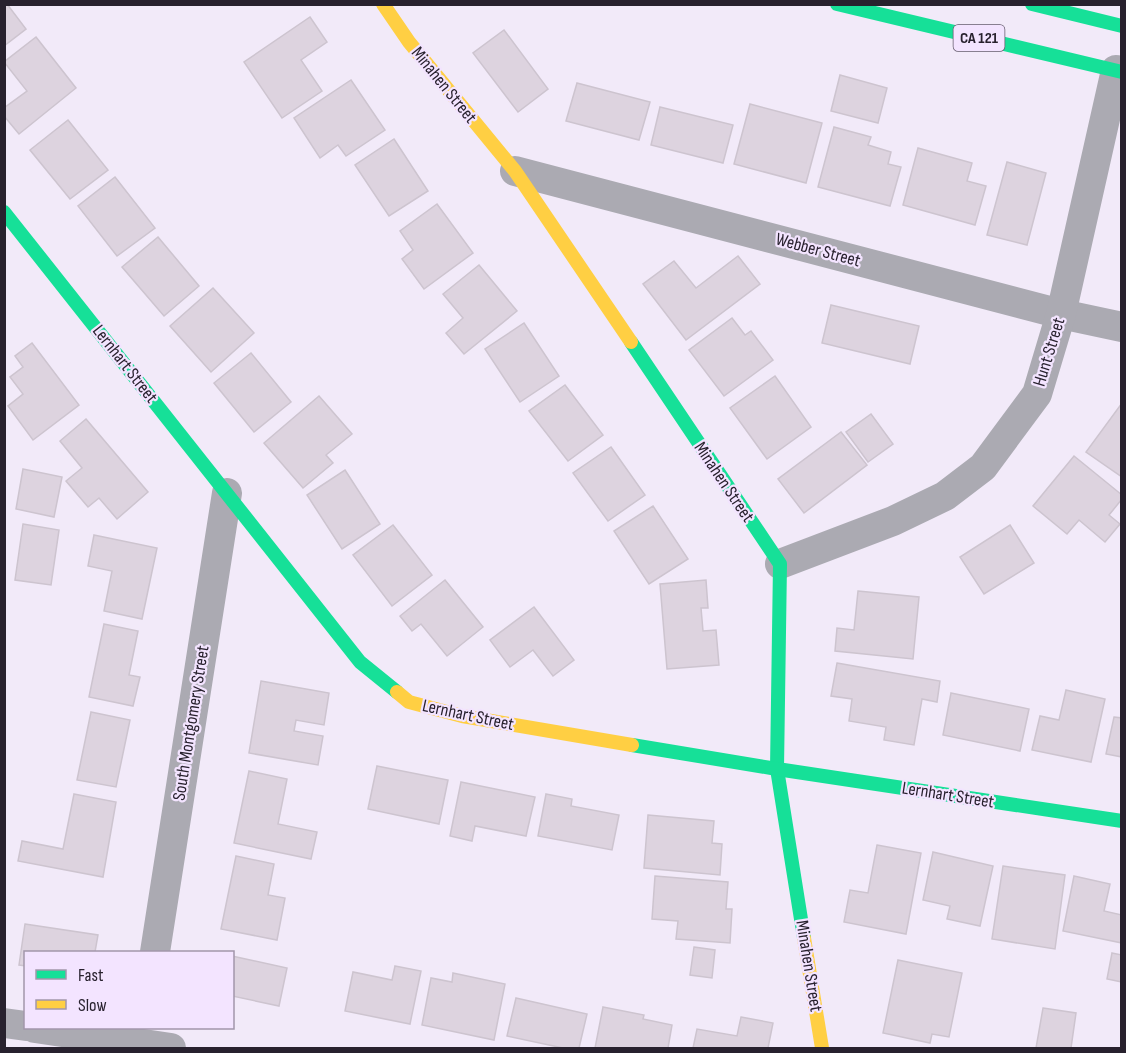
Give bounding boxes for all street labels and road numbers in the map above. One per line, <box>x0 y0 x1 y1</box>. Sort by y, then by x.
road number: CA 121 <box>954 25 1004 51</box>
street label: Minahen Street <box>407 43 481 128</box>
street label: Webber Street <box>773 229 863 272</box>
street label: Hunt Street <box>1029 315 1070 389</box>
street label: Lernhart Street <box>88 321 162 407</box>
street label: Minahen Street <box>690 438 759 526</box>
street label: South Montgomery Street <box>168 643 214 802</box>
street label: Lernhart Street <box>420 695 516 735</box>
street label: Lernhart Street <box>900 777 996 813</box>
street label: Minahen Street <box>791 919 827 1014</box>

